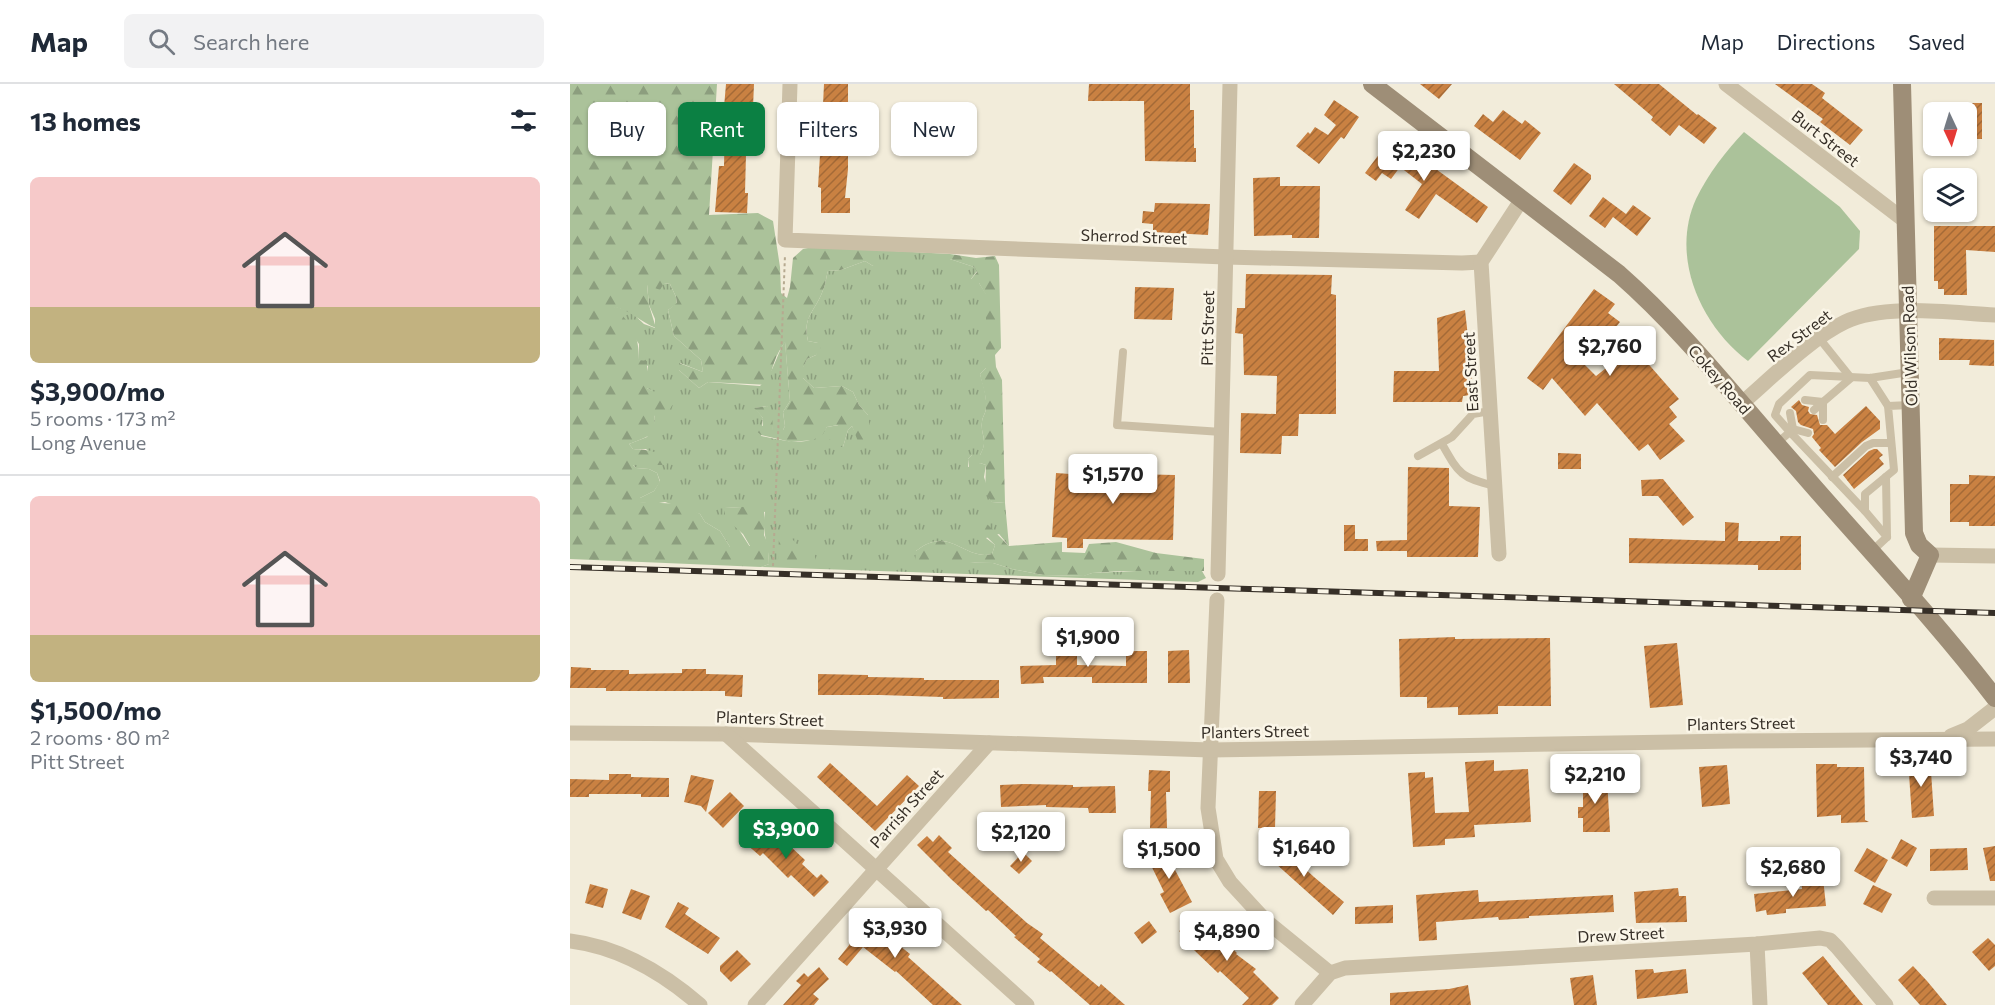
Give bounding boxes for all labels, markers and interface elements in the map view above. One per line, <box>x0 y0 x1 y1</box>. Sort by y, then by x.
search box <box>124 14 544 68</box>
text: Map <box>30 24 88 58</box>
icon: search <box>145 25 178 58</box>
text: Search here <box>193 28 309 55</box>
text: Map <box>1701 29 1744 54</box>
text: Directions <box>1777 29 1875 54</box>
text: Saved <box>1908 29 1965 54</box>
chip: Buy <box>588 102 666 156</box>
chip: Rent <box>678 102 765 156</box>
chip: Filters <box>777 102 879 156</box>
chip: New <box>891 102 977 156</box>
north arrow <box>1923 102 1977 156</box>
map controls <box>1923 102 1977 222</box>
icon: filters <box>507 104 540 137</box>
text: 13 homes <box>30 105 141 136</box>
street label: Burt Street <box>1788 106 1864 171</box>
pin: $2,230 <box>1375 131 1473 182</box>
text: $2,230 <box>1392 138 1456 162</box>
button: layers <box>1923 168 1977 222</box>
icon: home <box>231 216 339 324</box>
street label: Sherrod Street <box>1080 225 1188 247</box>
street label: Old Wilson Road <box>1897 286 1921 406</box>
street label: Pitt Street <box>1197 290 1217 366</box>
street label: Rex Street <box>1763 304 1835 365</box>
pin: $2,760 <box>1561 326 1659 377</box>
street label: East Street <box>1458 331 1482 412</box>
text: $2,760 <box>1578 333 1642 357</box>
street label: Cokey Road <box>1685 340 1755 418</box>
text: $3,900/mo <box>30 375 165 406</box>
text: 5 rooms · 173 m² <box>30 406 176 430</box>
text: Long Avenue <box>30 430 146 454</box>
pin: $1,570 <box>1064 454 1162 505</box>
text: $1,570 <box>1082 461 1144 485</box>
icon: home <box>231 535 339 643</box>
pin: $1,900 <box>1039 617 1137 668</box>
text: $1,900 <box>1056 624 1120 648</box>
text: $1,500/mo <box>30 694 162 725</box>
street label: Planters Street <box>716 707 825 729</box>
street label: Planters Street <box>1687 713 1796 733</box>
street label: Planters Street <box>1201 721 1310 741</box>
text: 2 rooms · 80 m² <box>30 725 170 749</box>
pin: $3,740 <box>1872 737 1970 788</box>
text: $3,740 <box>1889 744 1953 768</box>
text: Pitt Street <box>30 749 124 773</box>
pin: $2,210 <box>1546 754 1644 805</box>
text: $2,210 <box>1564 761 1626 785</box>
street label: Parrish Street <box>865 764 947 852</box>
pin: $3,900 <box>737 809 835 860</box>
pin: $2,120 <box>972 812 1070 863</box>
text: $3,900 <box>753 816 819 840</box>
text: $2,120 <box>991 819 1051 843</box>
pin: $1,640 <box>1255 827 1353 878</box>
pin: $1,500 <box>1120 829 1218 880</box>
text: $1,640 <box>1272 834 1336 858</box>
text: $1,500 <box>1137 836 1201 860</box>
pin: $2,680 <box>1744 847 1842 898</box>
text: $2,680 <box>1760 854 1826 878</box>
pin: $3,930 <box>846 908 944 959</box>
pin: $4,890 <box>1178 911 1276 962</box>
text: $3,930 <box>863 915 927 939</box>
text: $4,890 <box>1194 918 1260 942</box>
street label: Drew Street <box>1577 922 1665 946</box>

